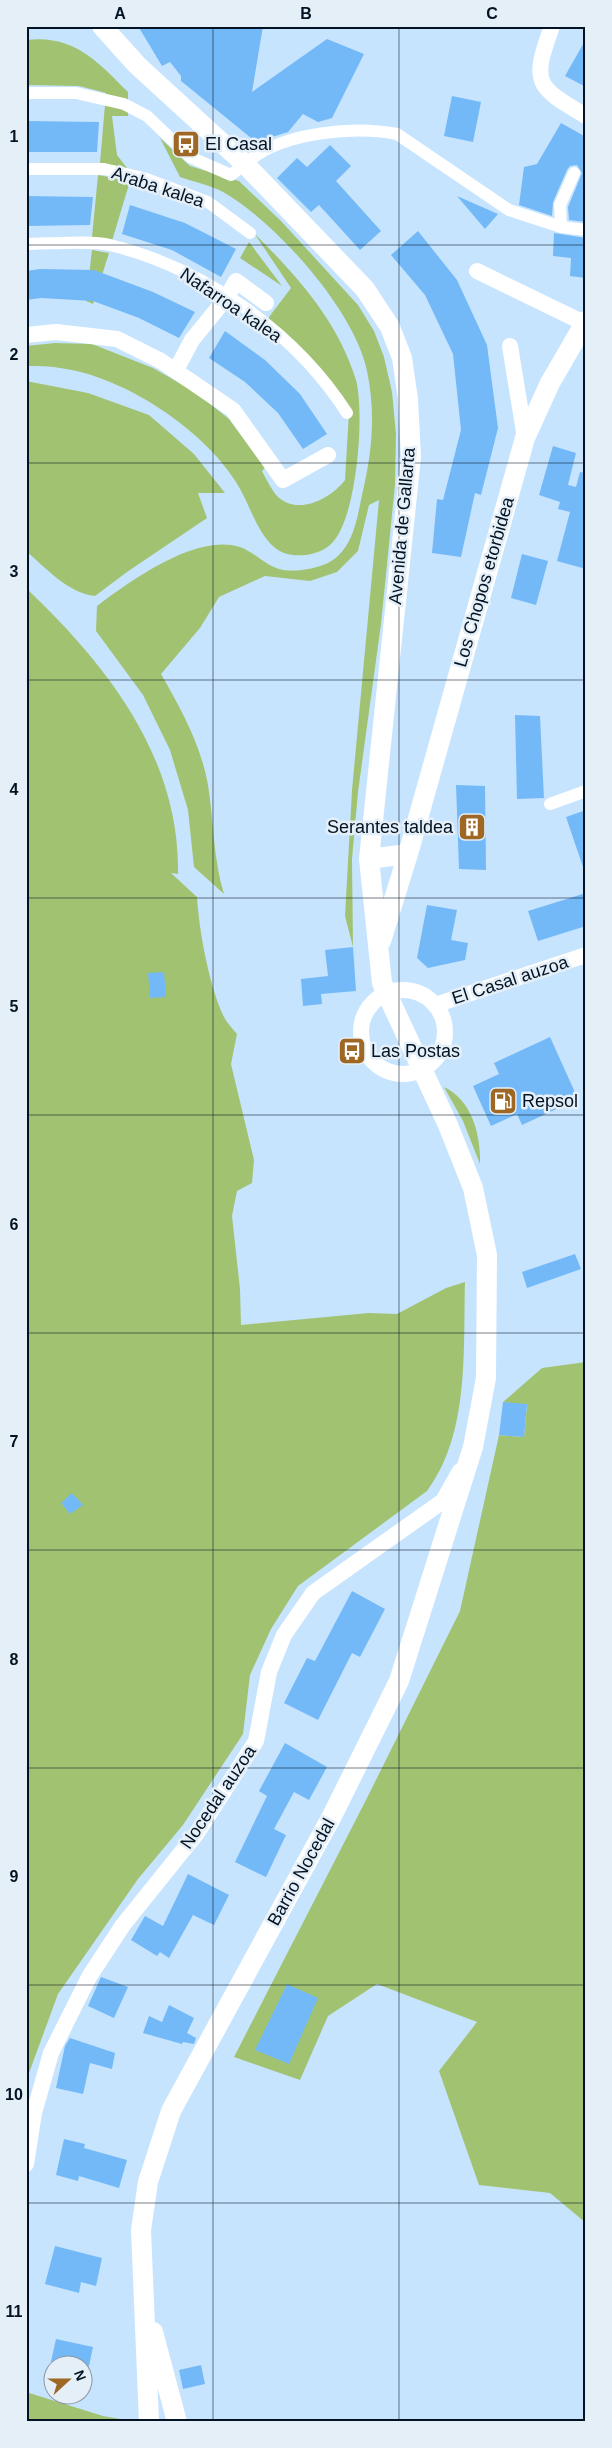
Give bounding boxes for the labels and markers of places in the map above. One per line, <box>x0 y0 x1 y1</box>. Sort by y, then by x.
bus stop icon: El Casal <box>171 129 201 159</box>
place label: El Casal <box>205 134 272 154</box>
building icon: Serantes taldea <box>457 812 487 842</box>
place label: Serantes taldea <box>327 817 454 837</box>
bus stop icon: Las Postas <box>337 1036 367 1066</box>
place label: Las Postas <box>371 1041 460 1061</box>
fuel station icon: Repsol <box>488 1086 518 1116</box>
place label: Repsol <box>522 1091 578 1111</box>

